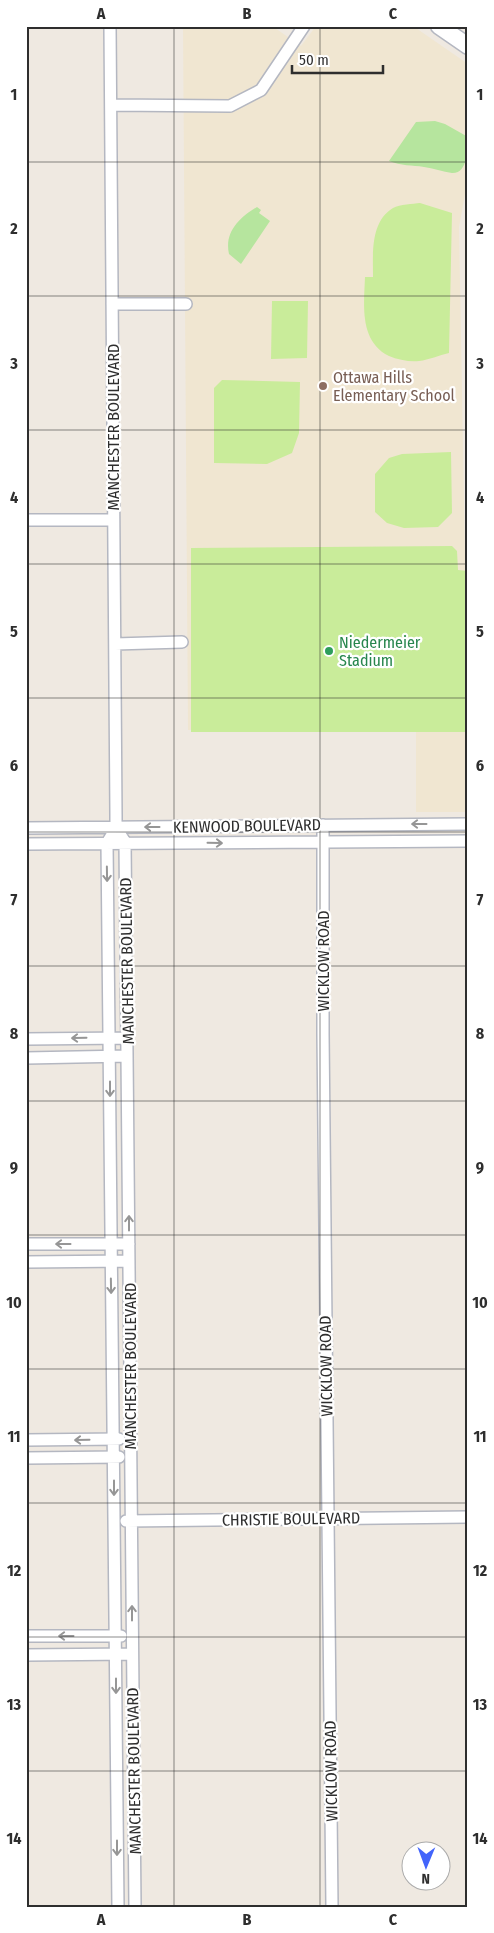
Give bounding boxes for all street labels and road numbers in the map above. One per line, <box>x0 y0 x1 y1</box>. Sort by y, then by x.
street label: MANCHESTER BOULEVARD <box>104 344 123 510</box>
street label: KENWOOD BOULEVARD <box>173 815 321 837</box>
street label: MANCHESTER BOULEVARD <box>116 877 138 1045</box>
street label: WICKLOW ROAD <box>314 910 333 1012</box>
street label: MANCHESTER BOULEVARD <box>121 1283 140 1449</box>
street label: WICKLOW ROAD <box>316 1315 336 1417</box>
street label: CHRISTIE BOULEVARD <box>222 1508 360 1530</box>
street label: MANCHESTER BOULEVARD <box>123 1687 145 1855</box>
street label: WICKLOW ROAD <box>321 1720 341 1822</box>

